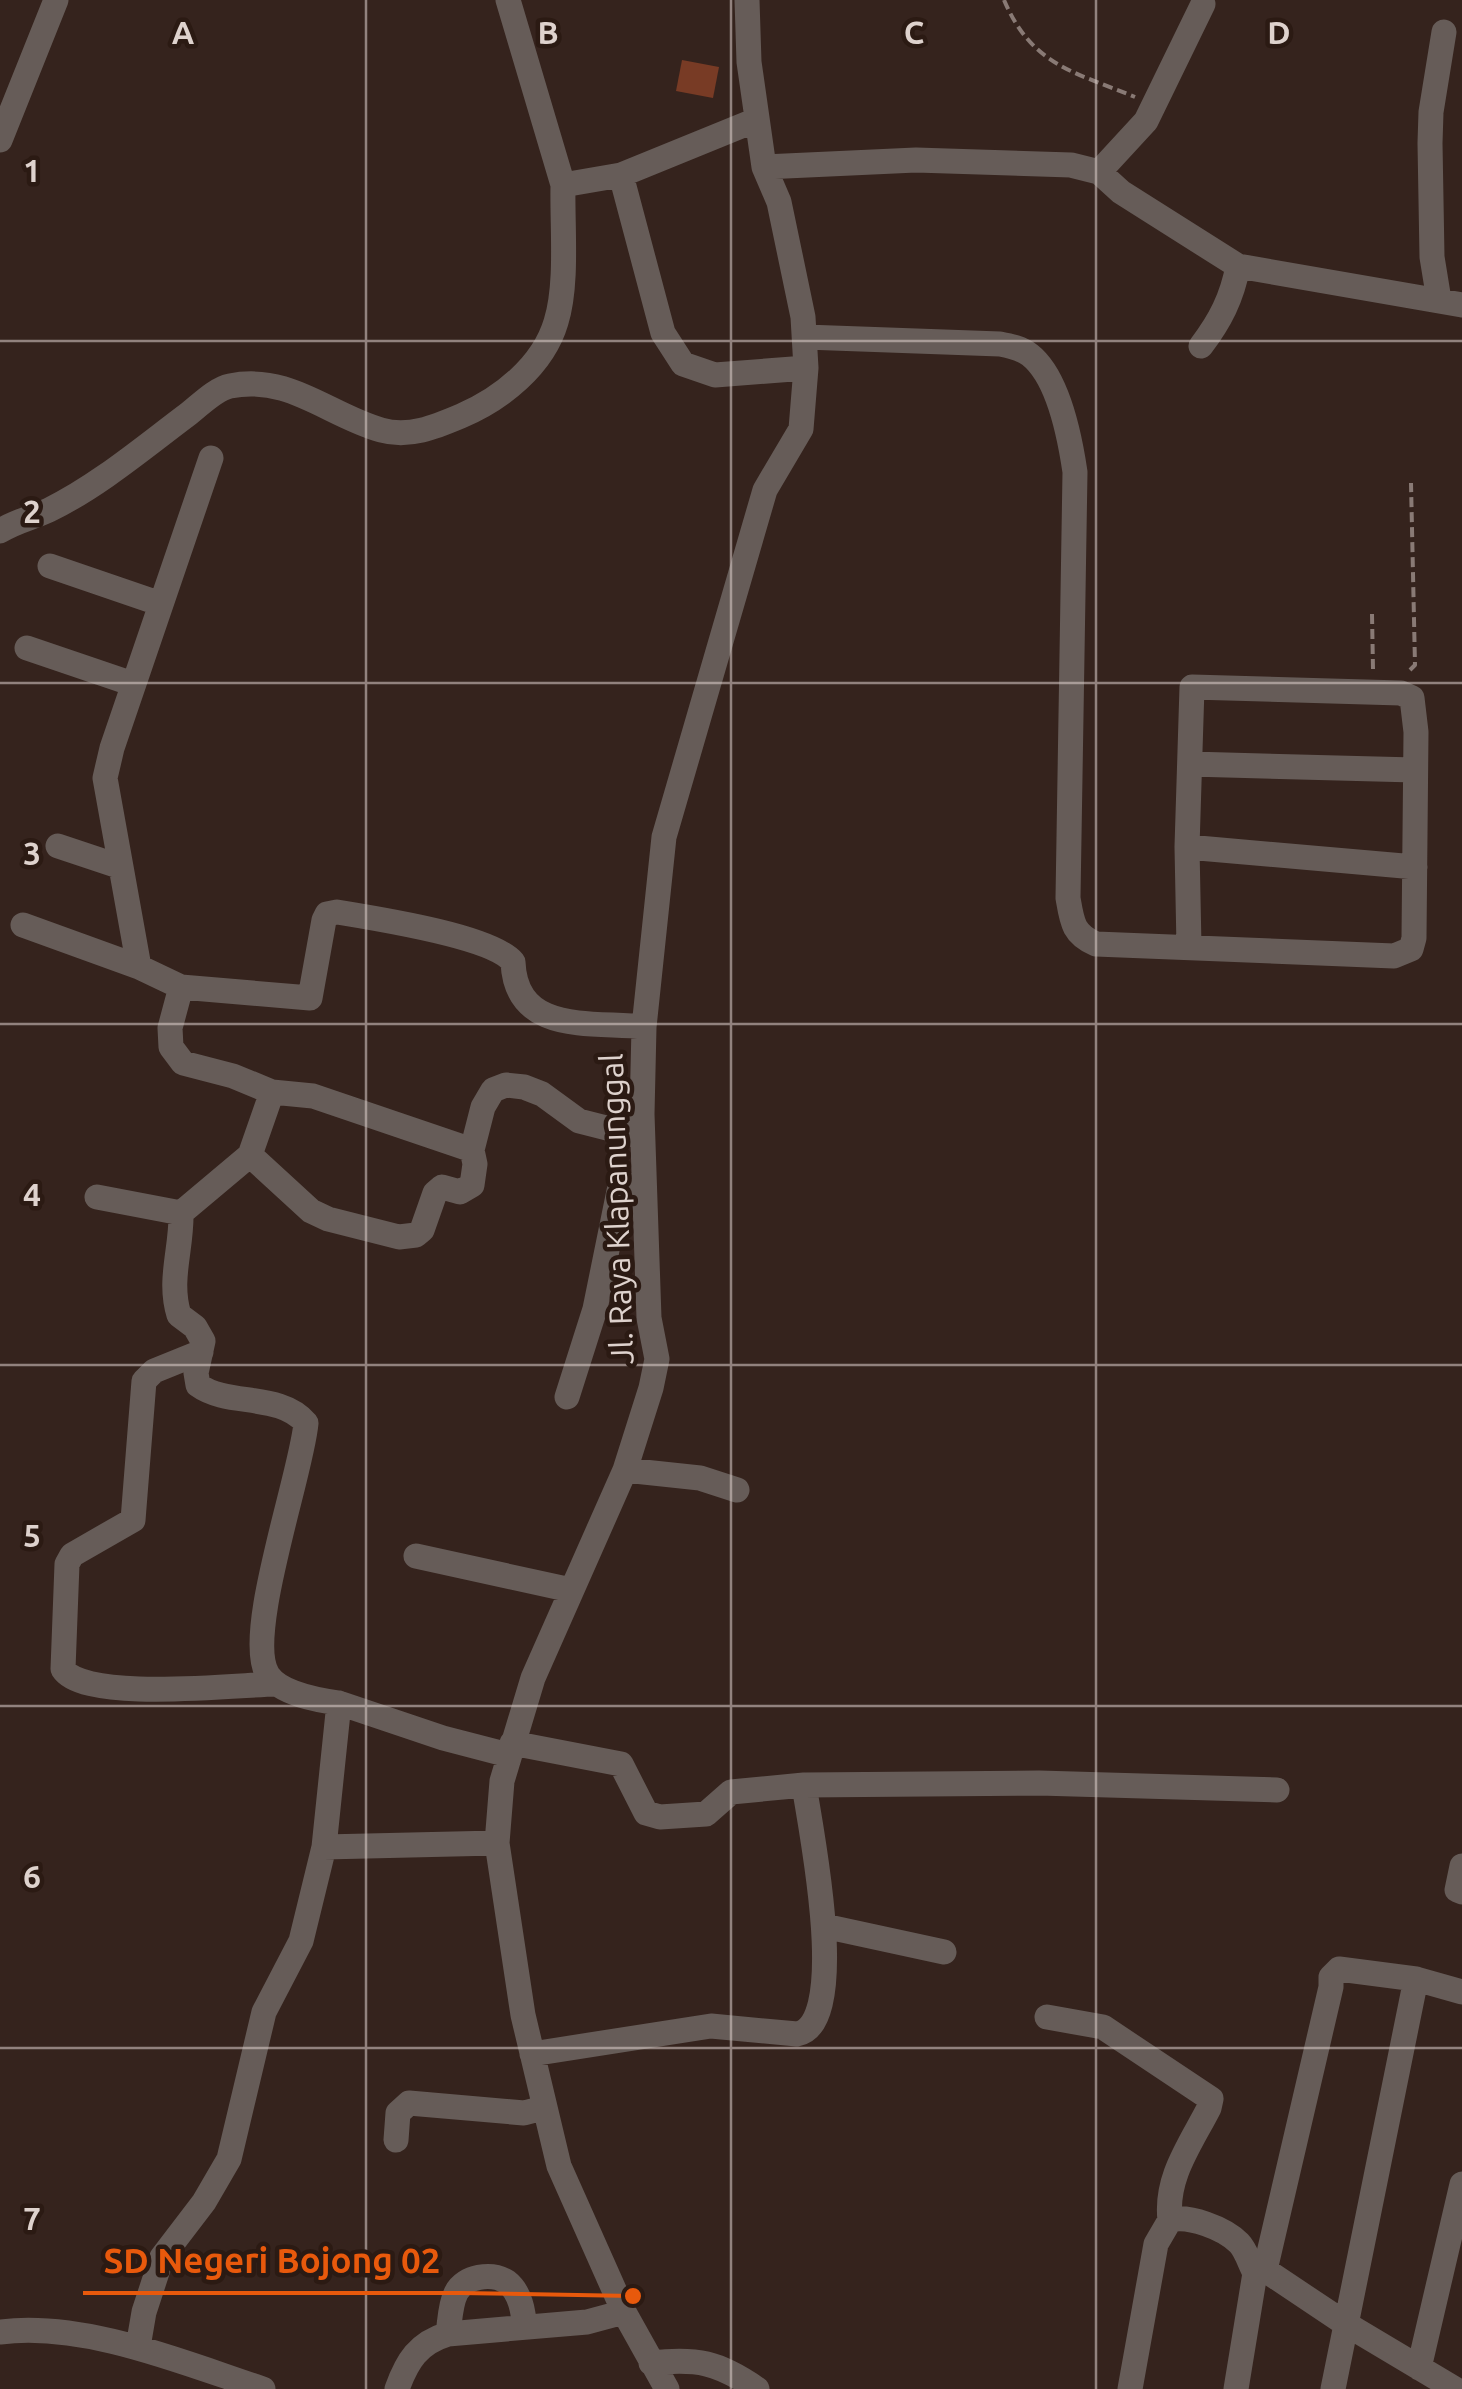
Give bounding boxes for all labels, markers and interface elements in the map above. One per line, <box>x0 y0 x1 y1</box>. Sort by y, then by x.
text: A <box>172 14 195 50</box>
text: B <box>537 14 559 50</box>
text: C <box>904 14 924 50</box>
text: D <box>1267 14 1291 50</box>
text: 1 <box>23 152 41 188</box>
text: 2 <box>23 493 41 529</box>
text: 3 <box>23 835 41 871</box>
street label: Jl. Raya Klapanunggal <box>593 1053 639 1365</box>
text: 4 <box>23 1176 41 1212</box>
text: 5 <box>23 1517 41 1553</box>
text: 6 <box>23 1858 41 1894</box>
text: 7 <box>23 2200 41 2236</box>
callout: SD Negeri Bojong 02 <box>83 2228 460 2293</box>
text: SD Negeri Bojong 02 <box>103 2240 441 2280</box>

